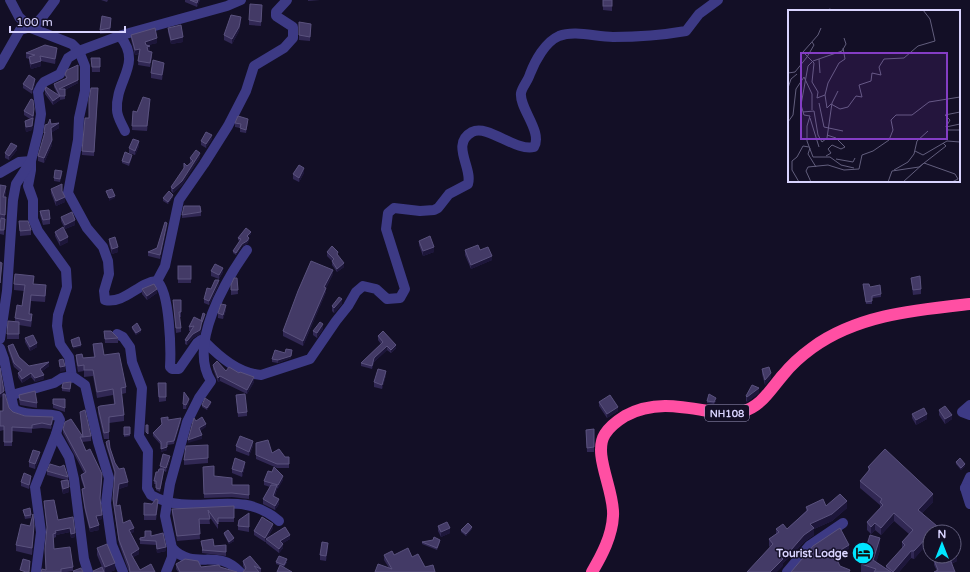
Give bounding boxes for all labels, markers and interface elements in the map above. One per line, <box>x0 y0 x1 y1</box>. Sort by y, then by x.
scale bar <box>10 8 125 34</box>
inset map <box>788 10 960 182</box>
text: 100 m <box>16 15 53 29</box>
road number: NH108 <box>705 405 749 421</box>
north arrow <box>922 524 962 564</box>
text: N <box>938 528 946 541</box>
hotel icon: Tourist Lodge <box>850 540 876 566</box>
place label: Tourist Lodge <box>775 547 849 561</box>

